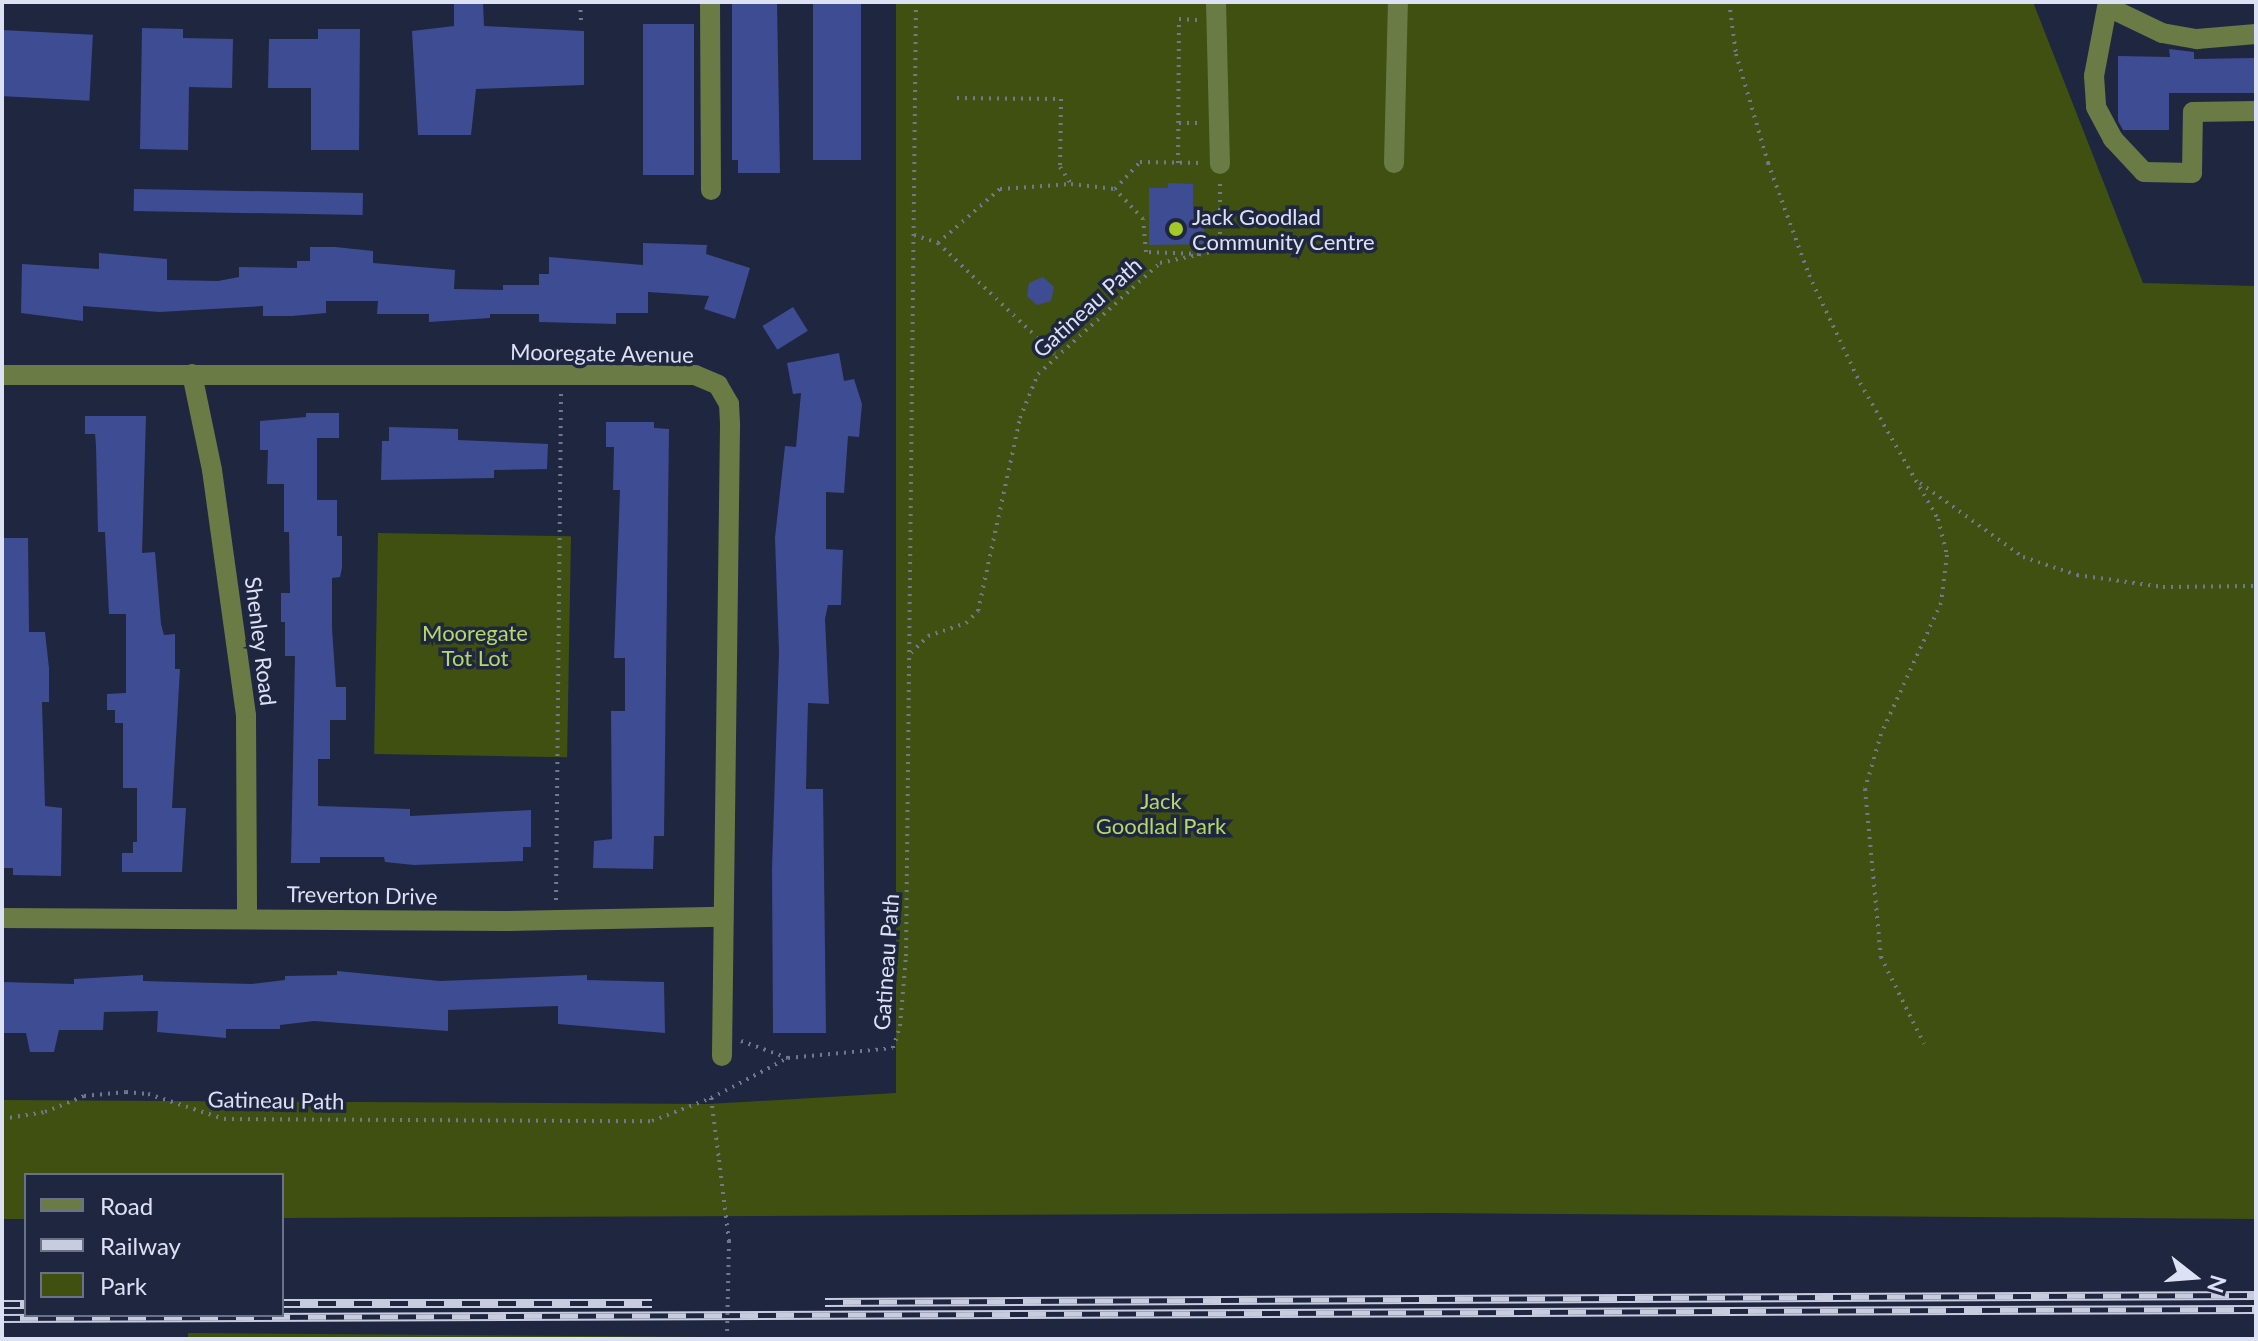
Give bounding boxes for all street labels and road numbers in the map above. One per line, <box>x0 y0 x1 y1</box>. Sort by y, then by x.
street label: Gatineau Path <box>1027 251 1147 363</box>
street label: Mooregate Avenue <box>510 338 694 368</box>
street label: Shenley Road <box>240 575 282 707</box>
street label: Treverton Drive <box>286 880 438 910</box>
street label: Gatineau Path <box>868 893 904 1031</box>
street label: Gatineau Path <box>207 1086 345 1114</box>

